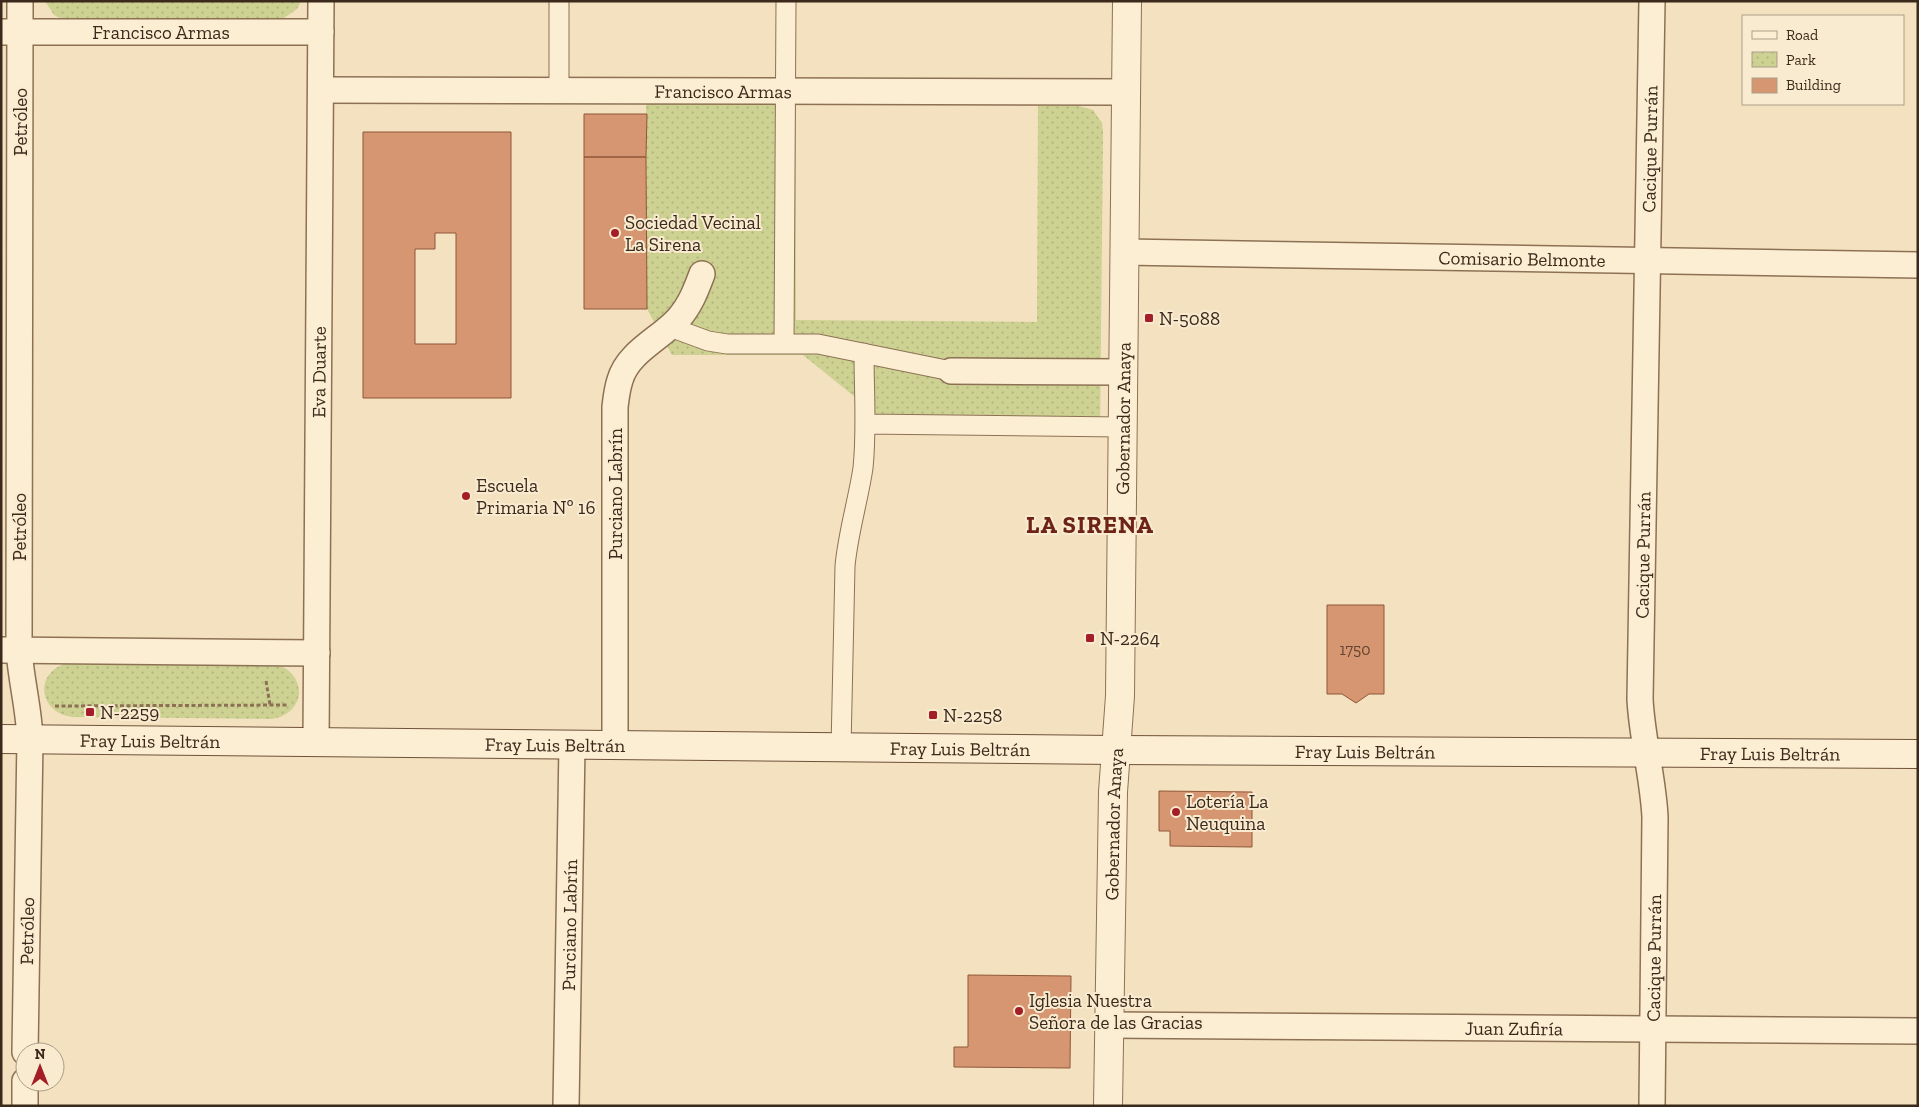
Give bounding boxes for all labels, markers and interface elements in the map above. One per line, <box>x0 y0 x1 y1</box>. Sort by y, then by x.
legend <box>1742 15 1904 105</box>
street label: Francisco Armas <box>92 21 230 44</box>
text: Road <box>1786 26 1819 44</box>
text: Park <box>1786 51 1816 69</box>
text: Building <box>1786 76 1841 94</box>
street label: Francisco Armas <box>654 79 792 103</box>
street label: Cacique Purrán <box>1637 85 1662 213</box>
street label: Petróleo <box>9 88 32 156</box>
place label: Sociedad Vecinal La Sirena <box>625 211 761 256</box>
marker: Sociedad Vecinal La Sirena <box>609 227 621 239</box>
street label: Comisario Belmonte <box>1438 246 1606 271</box>
place label: N-5088 <box>1159 307 1220 330</box>
marker: N-5088 <box>1143 312 1155 324</box>
street label: Eva Duarte <box>307 326 330 418</box>
street label: Gobernador Anaya <box>1111 342 1135 495</box>
street label: Purciano Labrín <box>604 428 627 560</box>
place label: Escuela Primaria Nº 16 <box>476 474 596 519</box>
marker: Escuela Primaria Nº 16 <box>460 490 472 502</box>
street label: Cacique Purrán <box>1630 491 1655 619</box>
street label: Petróleo <box>8 493 31 561</box>
district label: LA SIRENA <box>1026 510 1154 539</box>
place label: N-2264 <box>1100 627 1160 650</box>
marker: N-2264 <box>1084 632 1096 644</box>
house number: 1750 <box>1340 640 1370 659</box>
place label: N-2259 <box>100 701 159 724</box>
place label: N-2258 <box>943 704 1003 727</box>
marker: N-2259 <box>84 706 96 718</box>
marker: N-2258 <box>927 709 939 721</box>
street label: Fray Luis Beltrán <box>80 728 220 753</box>
street label: Fray Luis Beltrán <box>485 732 625 757</box>
street label: Fray Luis Beltrán <box>890 736 1030 761</box>
street label: Fray Luis Beltrán <box>1295 739 1435 763</box>
street label: Fray Luis Beltrán <box>1700 741 1840 765</box>
street label: Gobernador Anaya <box>1100 747 1128 900</box>
place label: Lotería La Neuquina <box>1186 790 1268 835</box>
marker: Lotería La Neuquina <box>1170 806 1182 818</box>
street label: Purciano Labrín <box>556 859 582 991</box>
street label: Cacique Purrán <box>1641 894 1666 1022</box>
street label: Petróleo <box>15 897 39 965</box>
place label: Iglesia Nuestra Señora de las Gracias <box>1029 989 1203 1034</box>
marker: Iglesia Nuestra Señora de las Gracias <box>1013 1005 1025 1017</box>
street label: Juan Zufiría <box>1465 1016 1563 1040</box>
north arrow <box>15 1042 65 1092</box>
text: N <box>35 1046 46 1063</box>

